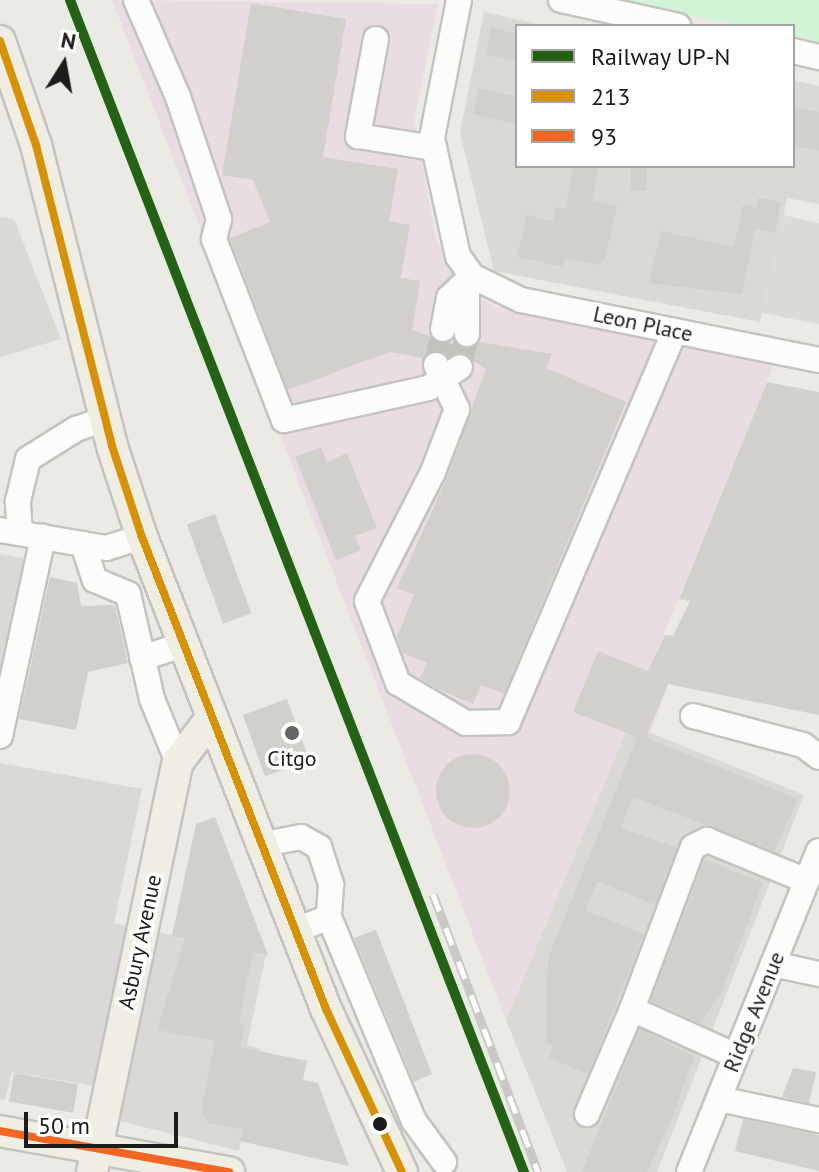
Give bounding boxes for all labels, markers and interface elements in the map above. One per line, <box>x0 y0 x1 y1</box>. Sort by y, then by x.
north arrow <box>24 24 104 104</box>
legend <box>515 24 795 168</box>
text: N <box>59 25 78 56</box>
text: Railway UP-N <box>591 41 731 72</box>
text: 213 <box>591 81 630 112</box>
text: 93 <box>591 121 617 152</box>
street label: Leon Place <box>591 301 695 347</box>
marker: Citgo <box>283 724 301 742</box>
place label: Citgo <box>267 746 317 772</box>
street label: Asbury Avenue <box>113 872 167 1012</box>
street label: Ridge Avenue <box>718 948 790 1076</box>
scale bar <box>28 1096 182 1146</box>
text: 50 m <box>38 1110 90 1141</box>
unlabelled marker <box>372 1116 388 1132</box>

